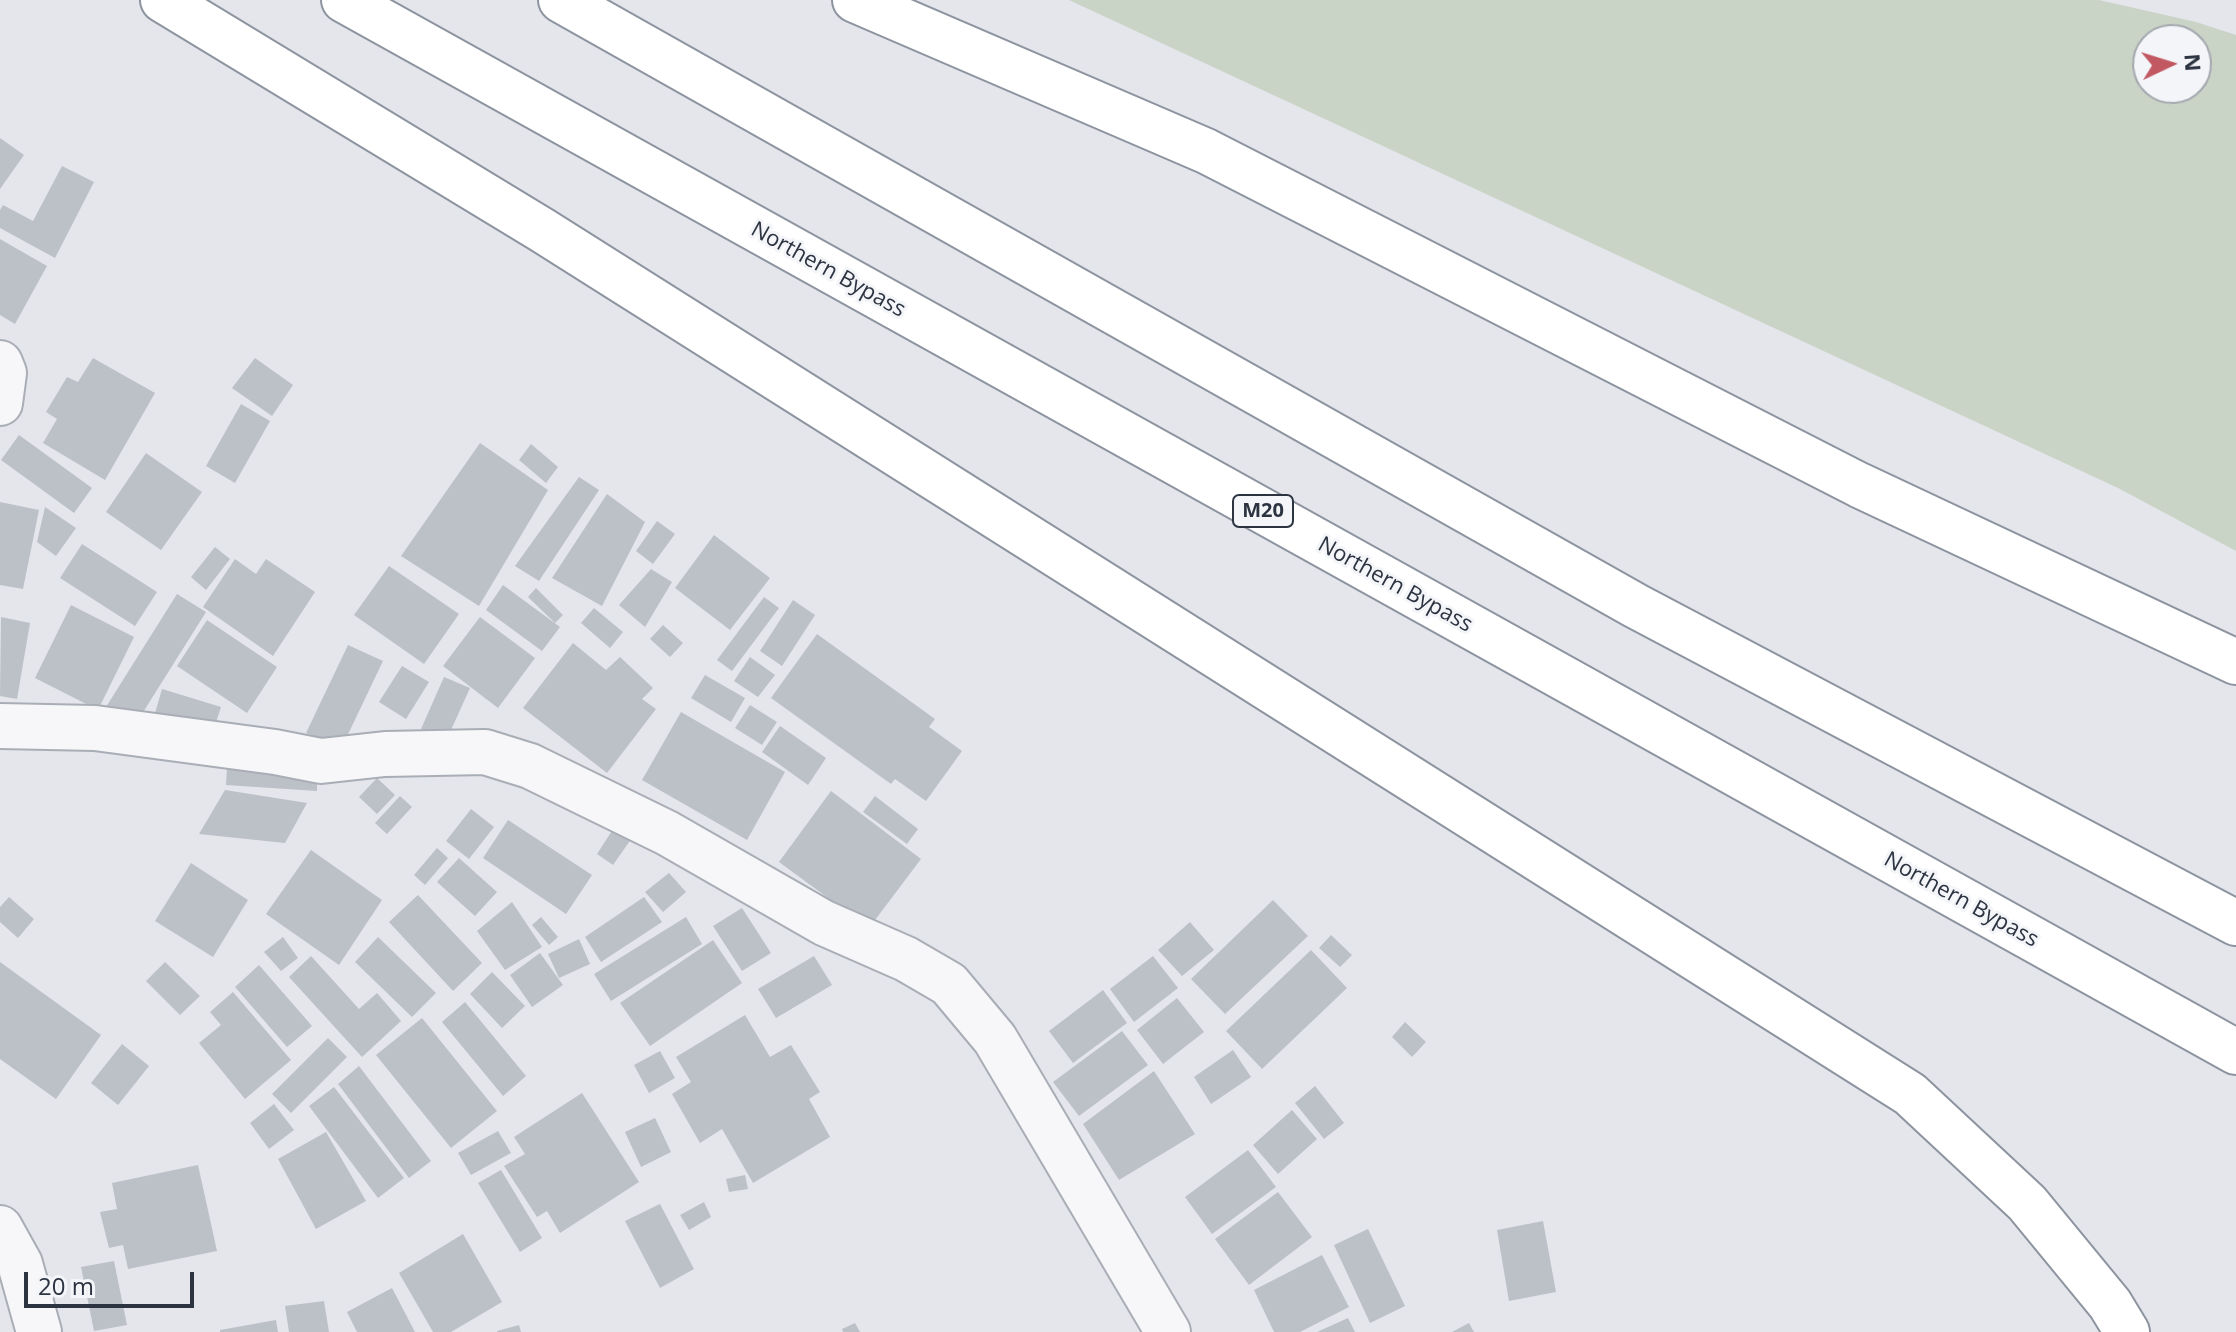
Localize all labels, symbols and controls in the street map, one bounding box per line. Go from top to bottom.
north arrow [2132,24,2212,104]
text: N [2178,52,2210,72]
street label: Northern Bypass [746,217,910,323]
road number: M20 [1233,495,1293,527]
street label: Northern Bypass [1313,532,1477,638]
street label: Northern Bypass [1879,847,2043,953]
scale bar [28,1256,198,1306]
text: 20 m [38,1269,94,1302]

